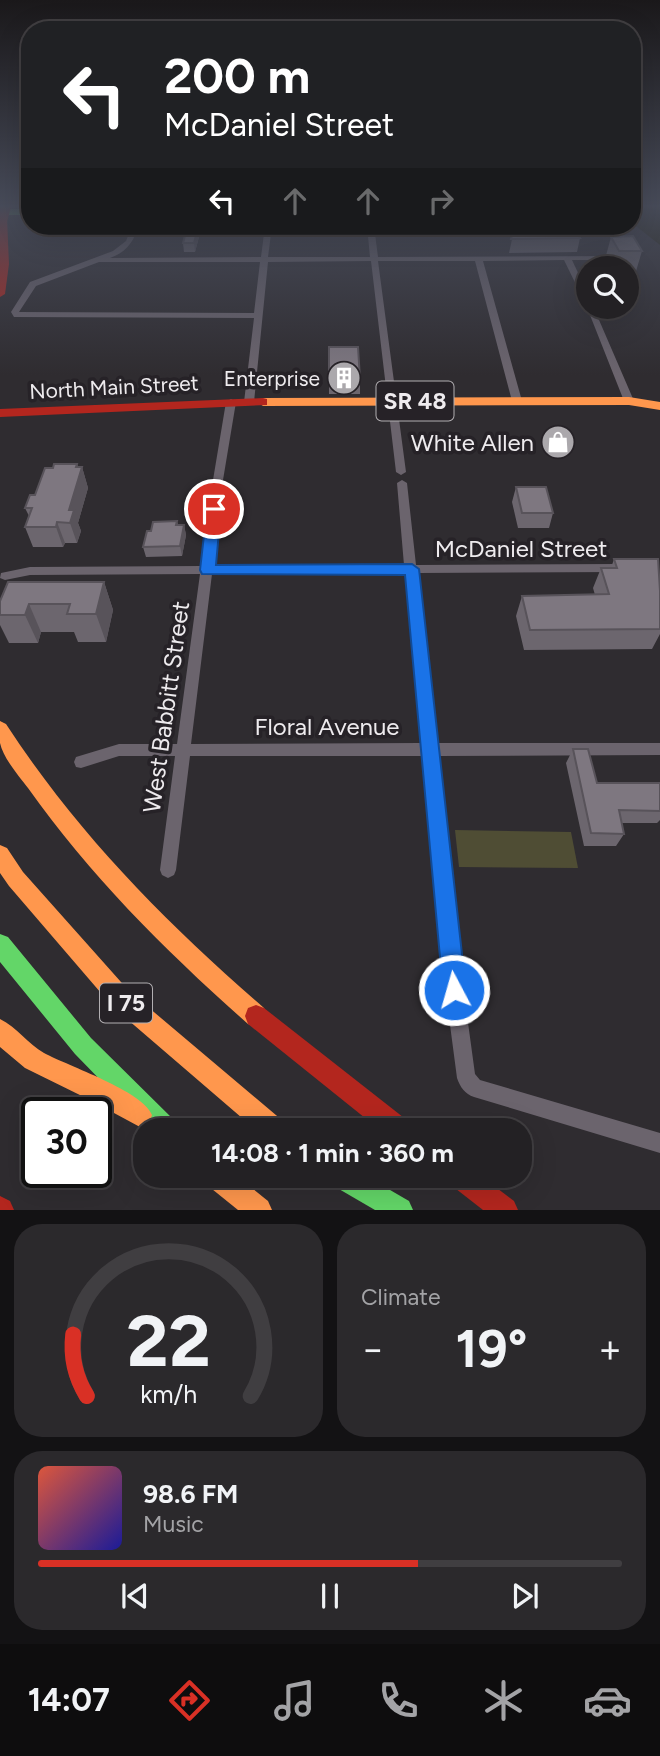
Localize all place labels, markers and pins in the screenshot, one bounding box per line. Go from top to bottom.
building icon: Enterprise [325,359,363,397]
place label: Enterprise [224,366,320,391]
shop icon: White Allen [539,423,577,461]
place label: White Allen [411,428,534,457]
pin [184,479,244,539]

